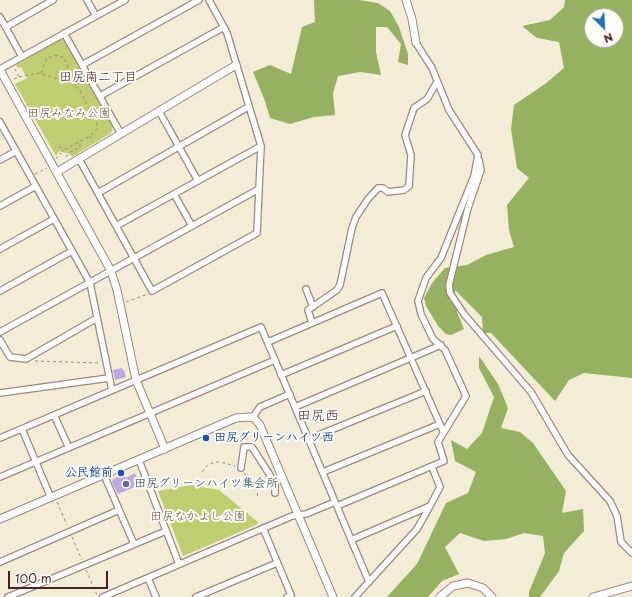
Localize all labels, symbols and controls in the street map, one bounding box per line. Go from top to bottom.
north arrow [584,8,624,48]
text: N [601,29,616,48]
district label: 田尻南二丁目 [59,69,137,85]
park label: 田尻みなみ公園 [27,107,111,121]
district label: 田尻西 [297,408,339,424]
place label: 田尻グリーンハイツ西 [214,431,334,445]
marker: 田尻グリーンハイツ西 [201,433,211,443]
place label: 公民館前 [65,466,113,480]
marker: 公民館前 [116,468,126,478]
place label: 田尻グリーンハイツ集会所 [134,477,278,491]
marker: 田尻グリーンハイツ集会所 [121,479,131,489]
park label: 田尻なかよし公園 [150,510,246,524]
scale bar [10,563,110,589]
text: 100 m [15,569,52,587]

